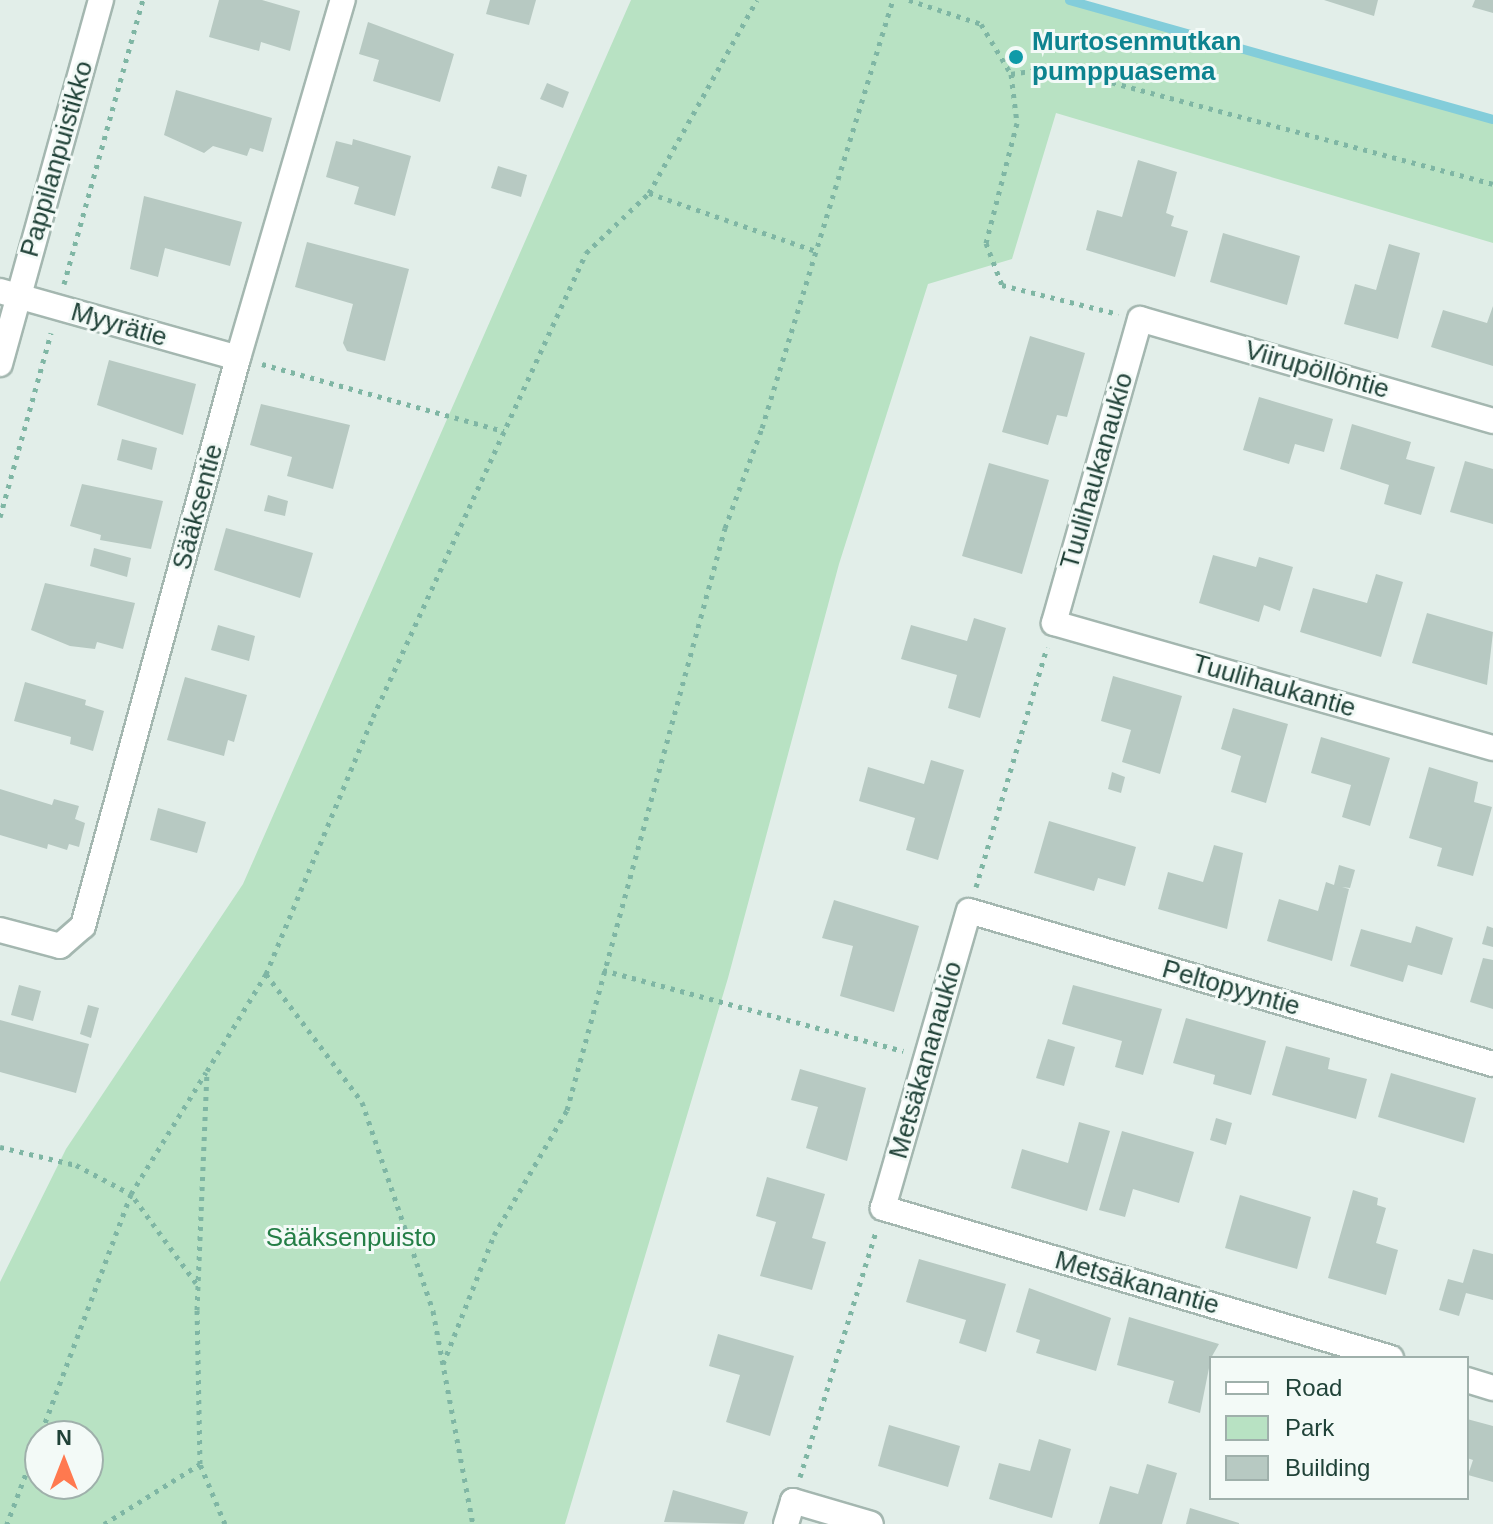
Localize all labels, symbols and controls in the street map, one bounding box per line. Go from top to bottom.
place label: Murtosenmutkan pumppuasema [1032,26,1241,88]
marker: Murtosenmutkan pumppuasema [1007,48,1025,66]
street label: Pappilanpuistikko [14,57,100,261]
street label: Myyrätie [67,296,171,354]
street label: Viirupöllöntie [1241,335,1393,405]
street label: Tuulihaukanaukio [1054,369,1140,573]
street label: Sääksentie [166,441,230,573]
street label: Tuulihaukantie [1189,648,1359,724]
street label: Peltopyyntie [1159,953,1303,1023]
street label: Metsäkananaukio [883,958,969,1162]
park label: Sääksenpuisto [266,1222,436,1254]
street label: Metsäkanantie [1051,1245,1223,1321]
legend [1209,1356,1469,1500]
text: Road [1285,1374,1342,1401]
text: Park [1285,1414,1334,1441]
north arrow [24,1420,104,1500]
text: N [56,1425,72,1450]
text: Building [1285,1454,1370,1481]

